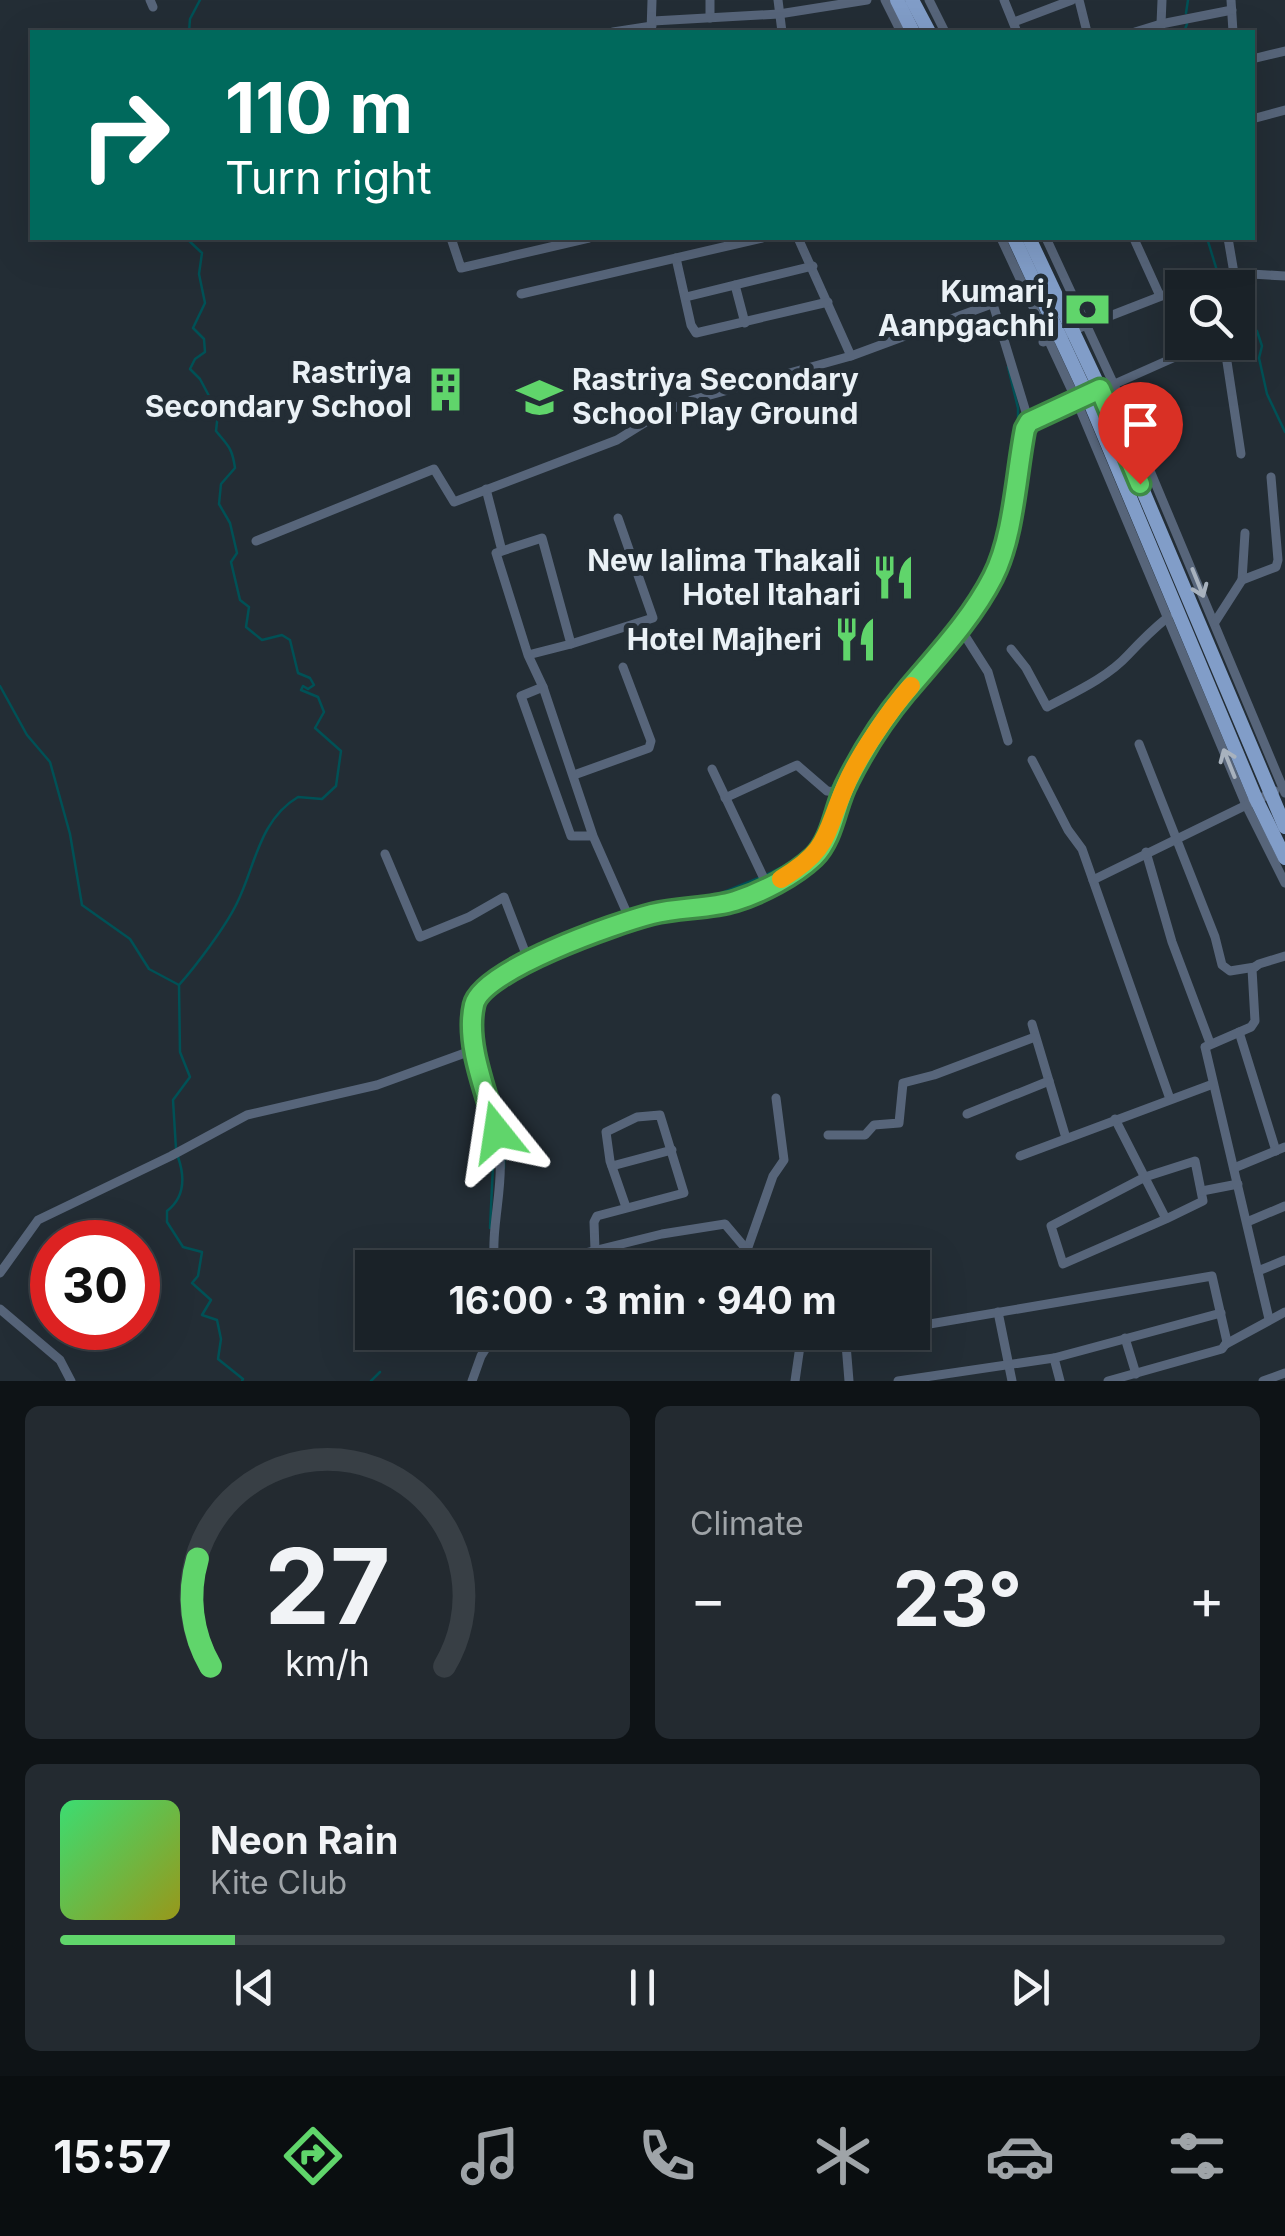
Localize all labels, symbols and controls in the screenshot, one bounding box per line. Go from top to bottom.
text: 110 m [225,65,413,150]
icon: right [60,70,190,200]
text: Turn right [225,150,432,205]
map controls [1165,270,1255,360]
button: search [1165,270,1255,360]
place label: Kumari, Aanpgachhi [878,273,1055,343]
bank icon: Kumari, Aanpgachhi [1064,285,1112,333]
place label: Rastriya Secondary School [145,354,412,424]
place label: Rastriya Secondary School Play Ground [572,361,859,431]
building icon: Rastriya Secondary School [421,366,469,414]
school or university icon: Rastriya Secondary School Play Ground [515,373,563,421]
pin [1098,382,1183,485]
icon: arrive [1113,397,1168,452]
place label: New lalima Thakali Hotel Itahari [587,542,861,612]
restaurant icon: New lalima Thakali Hotel Itahari [870,554,918,602]
one-way arrow [1190,567,1208,598]
restaurant icon: Hotel Majheri [831,616,879,664]
place label: Hotel Majheri [627,621,822,657]
one-way arrow [1218,749,1236,779]
position arrow [445,1080,549,1184]
speed limit sign: 30 [30,1220,160,1350]
text: 16:00 · 3 min · 940 m [448,1277,837,1323]
text: Climate [690,1504,804,1543]
text: 27 [265,1523,391,1649]
text: 23° [893,1553,1022,1644]
text: − [690,1566,726,1632]
text: + [1189,1566,1225,1632]
text: km/h [285,1641,370,1685]
text: Neon Rain [210,1817,398,1863]
text: Kite Club [210,1863,347,1902]
icon: previous [227,1960,282,2015]
icon: pause [615,1960,670,2015]
icon: next [1003,1960,1058,2015]
icon: directions [278,2121,348,2191]
icon: music [455,2121,525,2191]
icon: phone [632,2121,702,2191]
icon: climate [808,2121,878,2191]
icon: car [985,2121,1055,2191]
icon: filters [1162,2121,1232,2191]
text: 15:57 [53,2129,171,2184]

